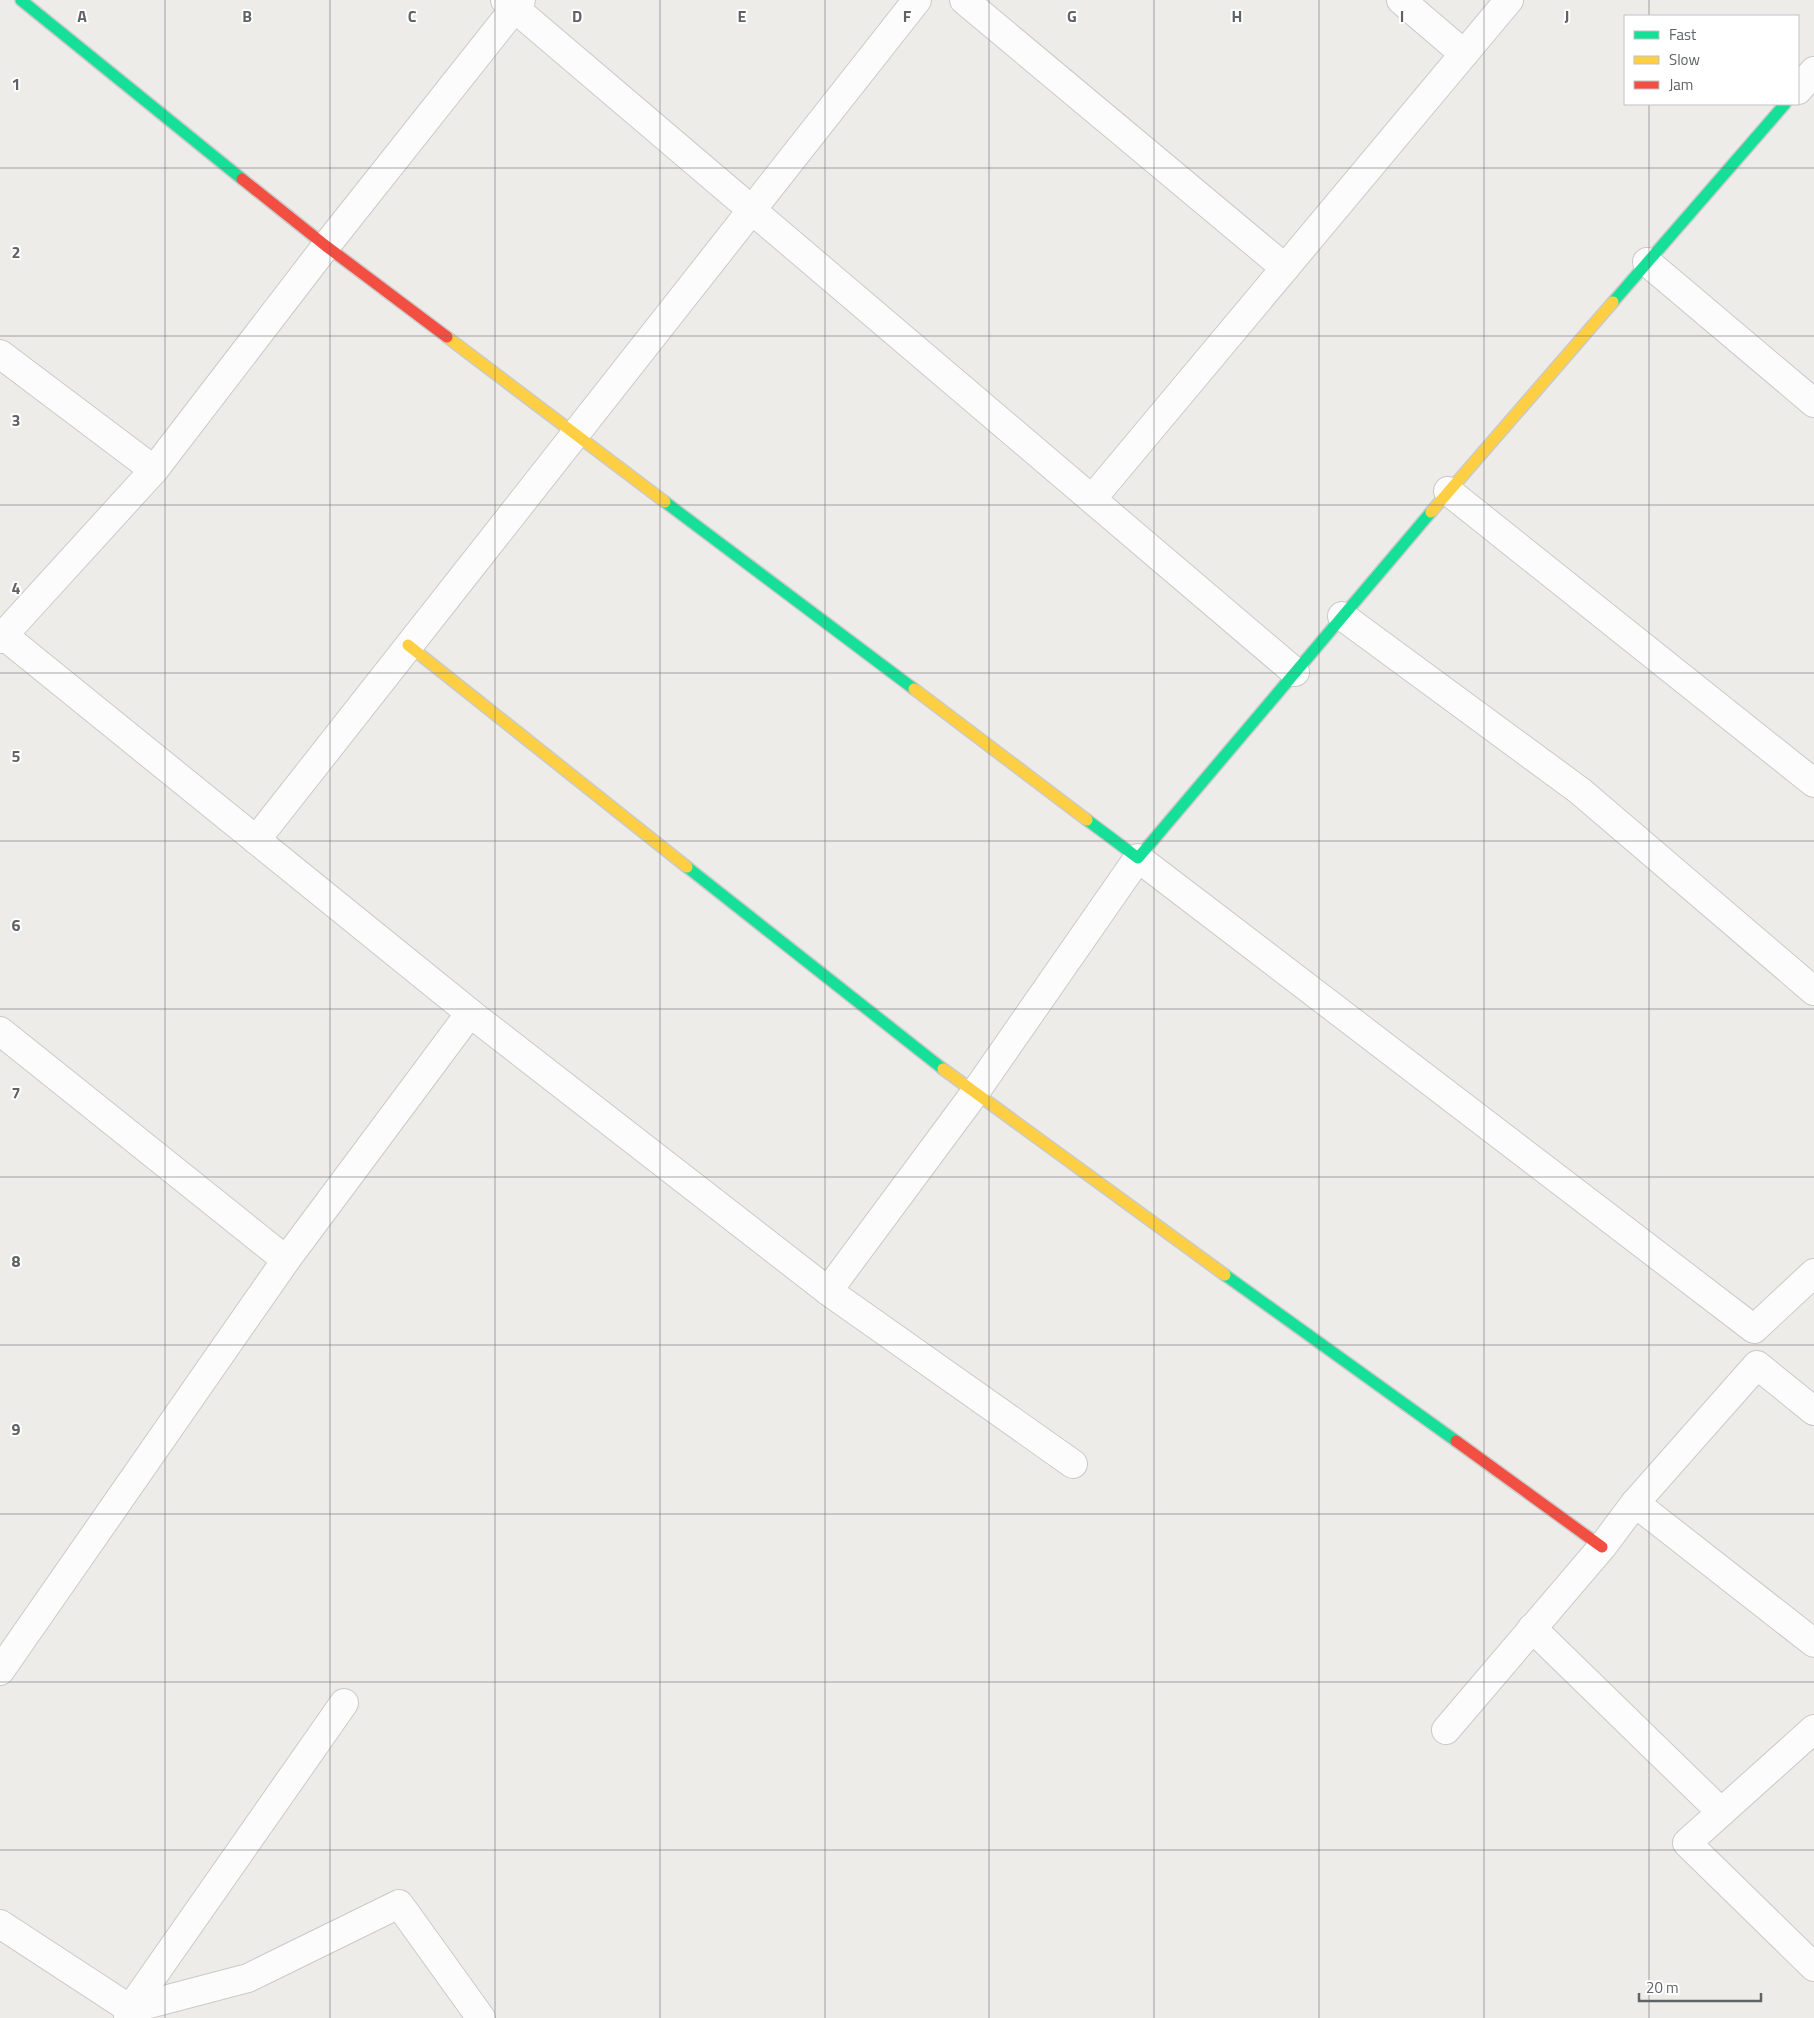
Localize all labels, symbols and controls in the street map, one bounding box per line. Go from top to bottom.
text: A [77,4,87,28]
text: B [242,4,252,28]
text: C [408,4,417,28]
text: D [572,4,582,28]
text: E [738,4,747,28]
text: F [903,4,912,28]
text: G [1067,4,1077,28]
text: H [1232,4,1242,28]
text: I [1400,4,1404,28]
text: J [1565,4,1569,28]
legend [1624,15,1799,105]
text: Fast [1669,23,1697,46]
text: Slow [1669,48,1700,71]
text: 1 [12,72,20,96]
text: Jam [1669,73,1693,96]
text: 2 [12,240,20,264]
text: 3 [12,408,20,432]
text: 4 [12,576,21,600]
text: 5 [12,744,21,768]
text: 6 [12,913,21,937]
text: 7 [12,1081,20,1105]
text: 8 [12,1249,21,1273]
text: 9 [12,1417,21,1441]
scale bar [1639,1970,1762,2002]
text: 20 m [1646,1976,1679,1999]

